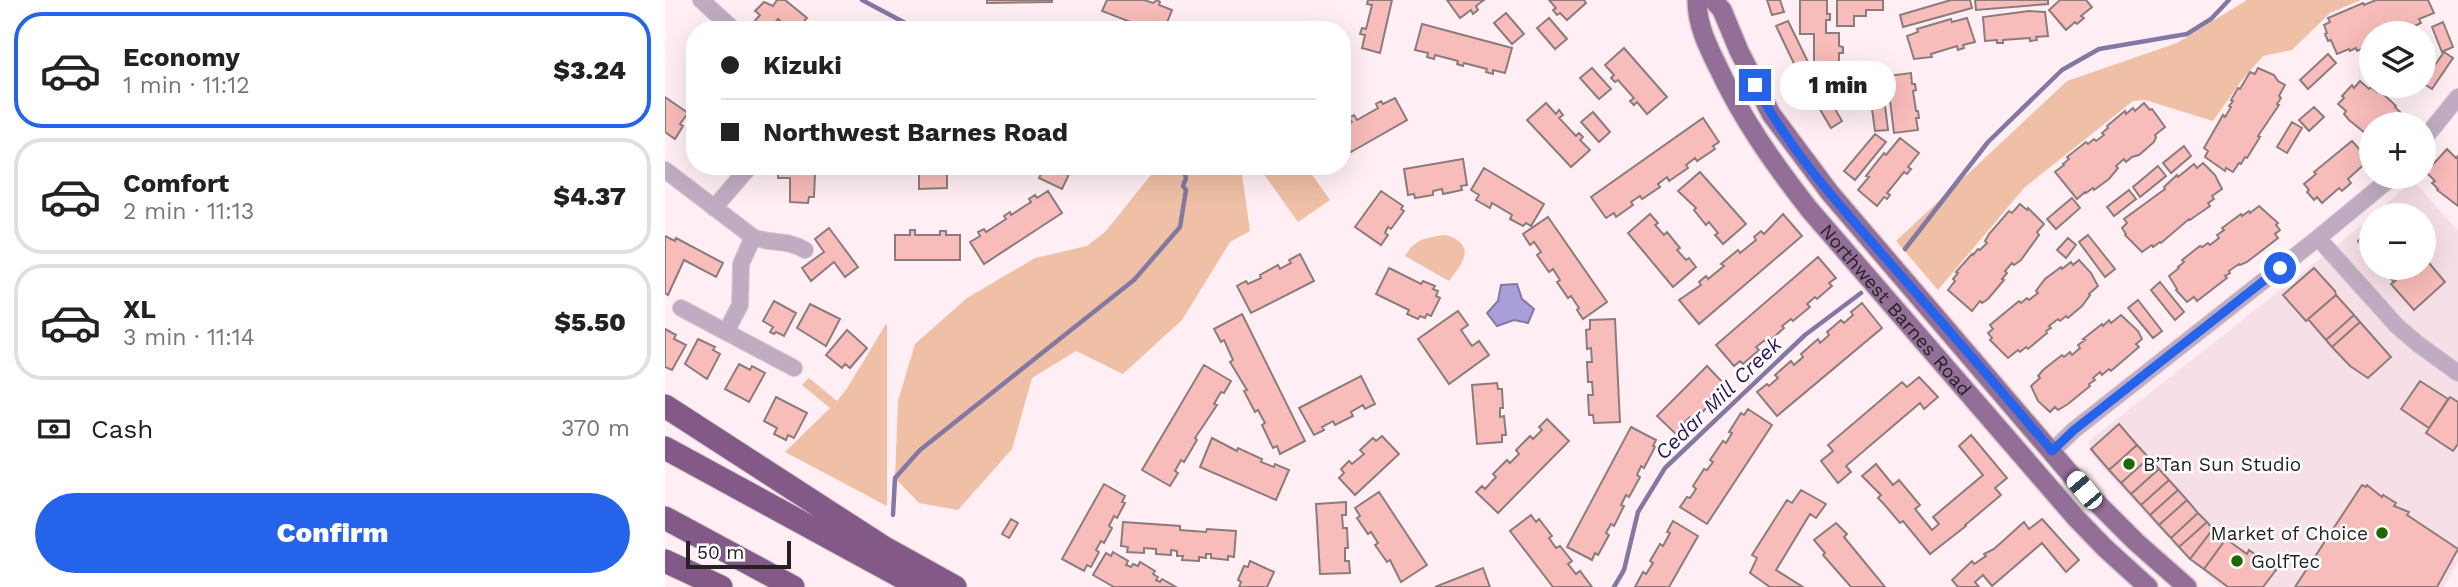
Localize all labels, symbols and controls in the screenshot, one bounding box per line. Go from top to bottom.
map controls [2359,21,2436,280]
button: layers [2359,21,2436,98]
icon: car [39,39,102,102]
text: Economy [123,42,240,72]
text: Kizuki [763,50,842,80]
text: $3.24 [553,55,626,85]
callout: 1 min [1779,60,1895,110]
route end [1739,69,1771,101]
text: 1 min · 11:12 [123,72,250,99]
text: 1 min [1808,72,1868,99]
button: + [2359,112,2436,189]
text: Northwest Barnes Road [763,117,1068,147]
icon: car [39,165,102,228]
text: Comfort [123,168,229,198]
text: $4.37 [553,181,626,211]
text: 2 min · 11:13 [123,198,254,225]
button: − [2359,203,2436,280]
street label: Northwest Barnes Road [1816,219,1977,400]
route start [2264,252,2296,284]
icon: car [39,291,102,354]
text: XL [123,294,156,324]
text: $5.50 [554,307,626,337]
text: 3 min · 11:14 [123,324,255,351]
water label: Cedar Mill Creek [1650,331,1787,465]
icon: cash [35,410,73,448]
text: Cash [91,414,153,444]
text: 370 m [561,415,630,442]
place label: B’Tan Sun Studio [2143,453,2301,476]
marker: B’Tan Sun Studio [2121,456,2137,472]
car [2063,467,2106,513]
button: Confirm [35,493,630,573]
place label: Market of Choice [2211,522,2368,545]
marker: Market of Choice [2374,525,2390,541]
scale bar [686,538,791,570]
text: 50 m [697,541,744,564]
place label: GolfTec [2251,550,2320,573]
marker: GolfTec [2229,553,2245,569]

